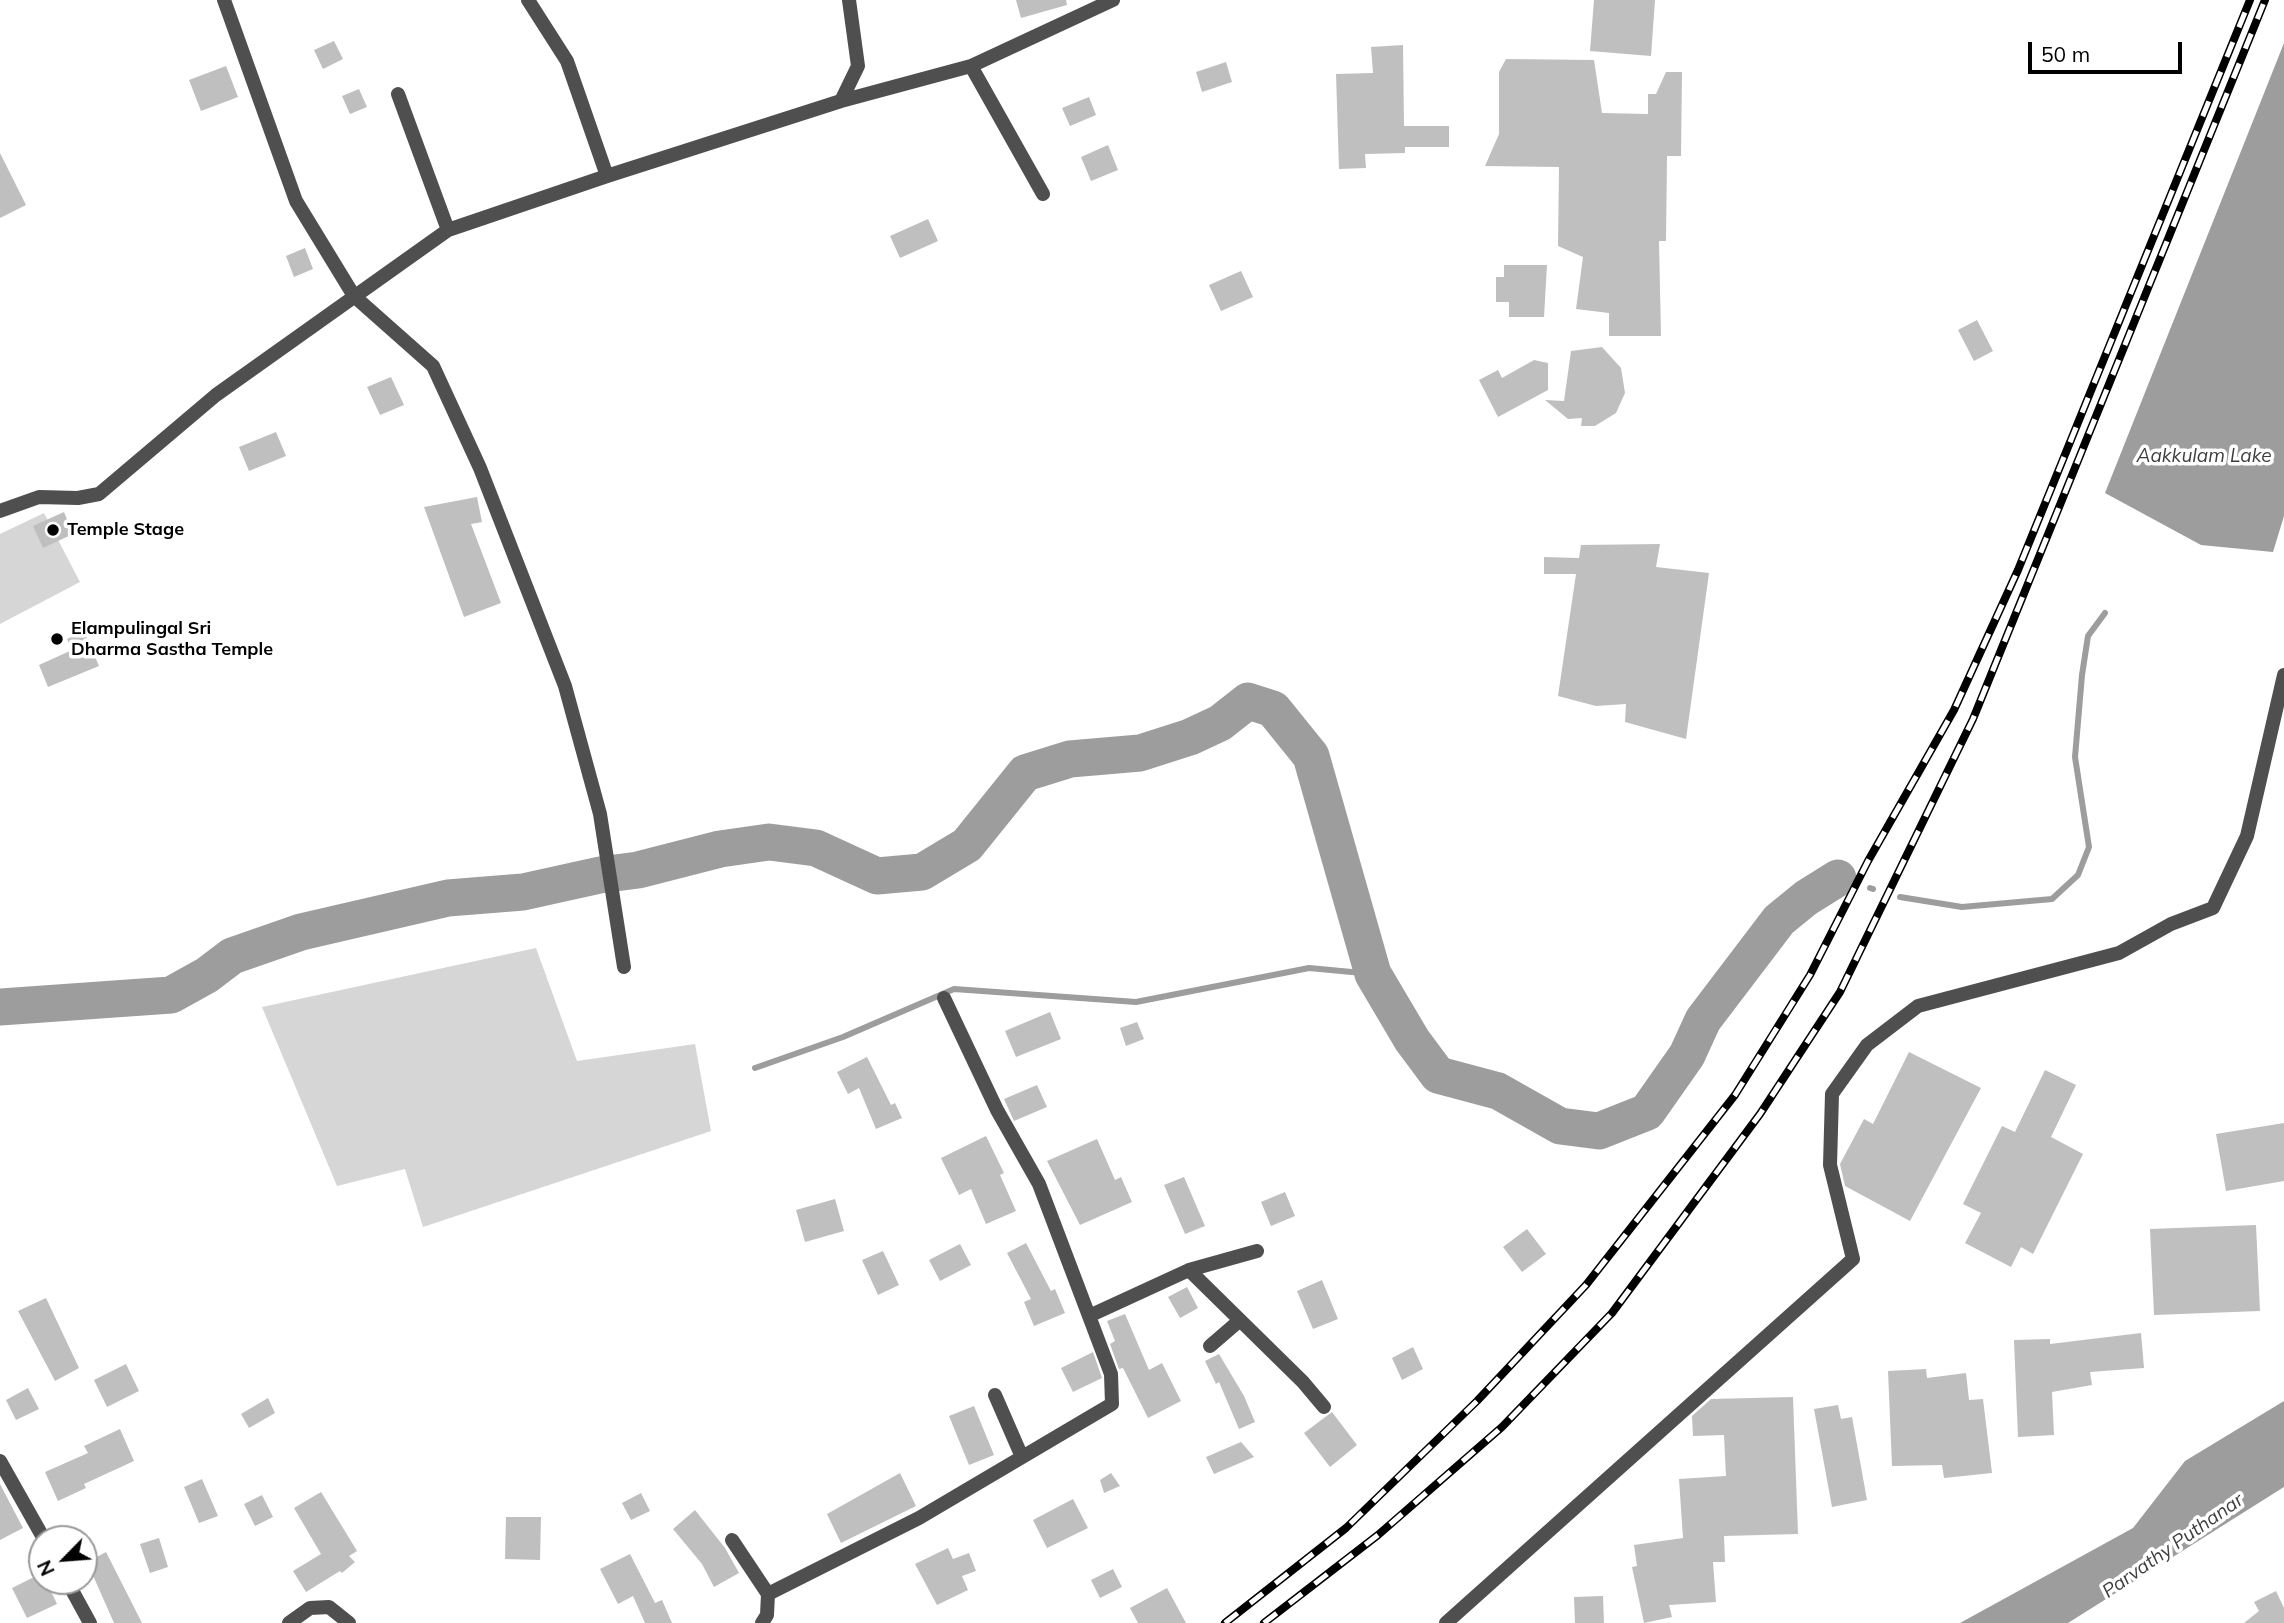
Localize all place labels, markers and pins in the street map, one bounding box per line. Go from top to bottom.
place label: Temple Stage [67,519,184,541]
marker: Temple Stage [45,522,61,538]
place label: Elampulingal Sri Dharma Sastha Temple [71,618,273,660]
marker: Elampulingal Sri Dharma Sastha Temple [49,631,65,647]

